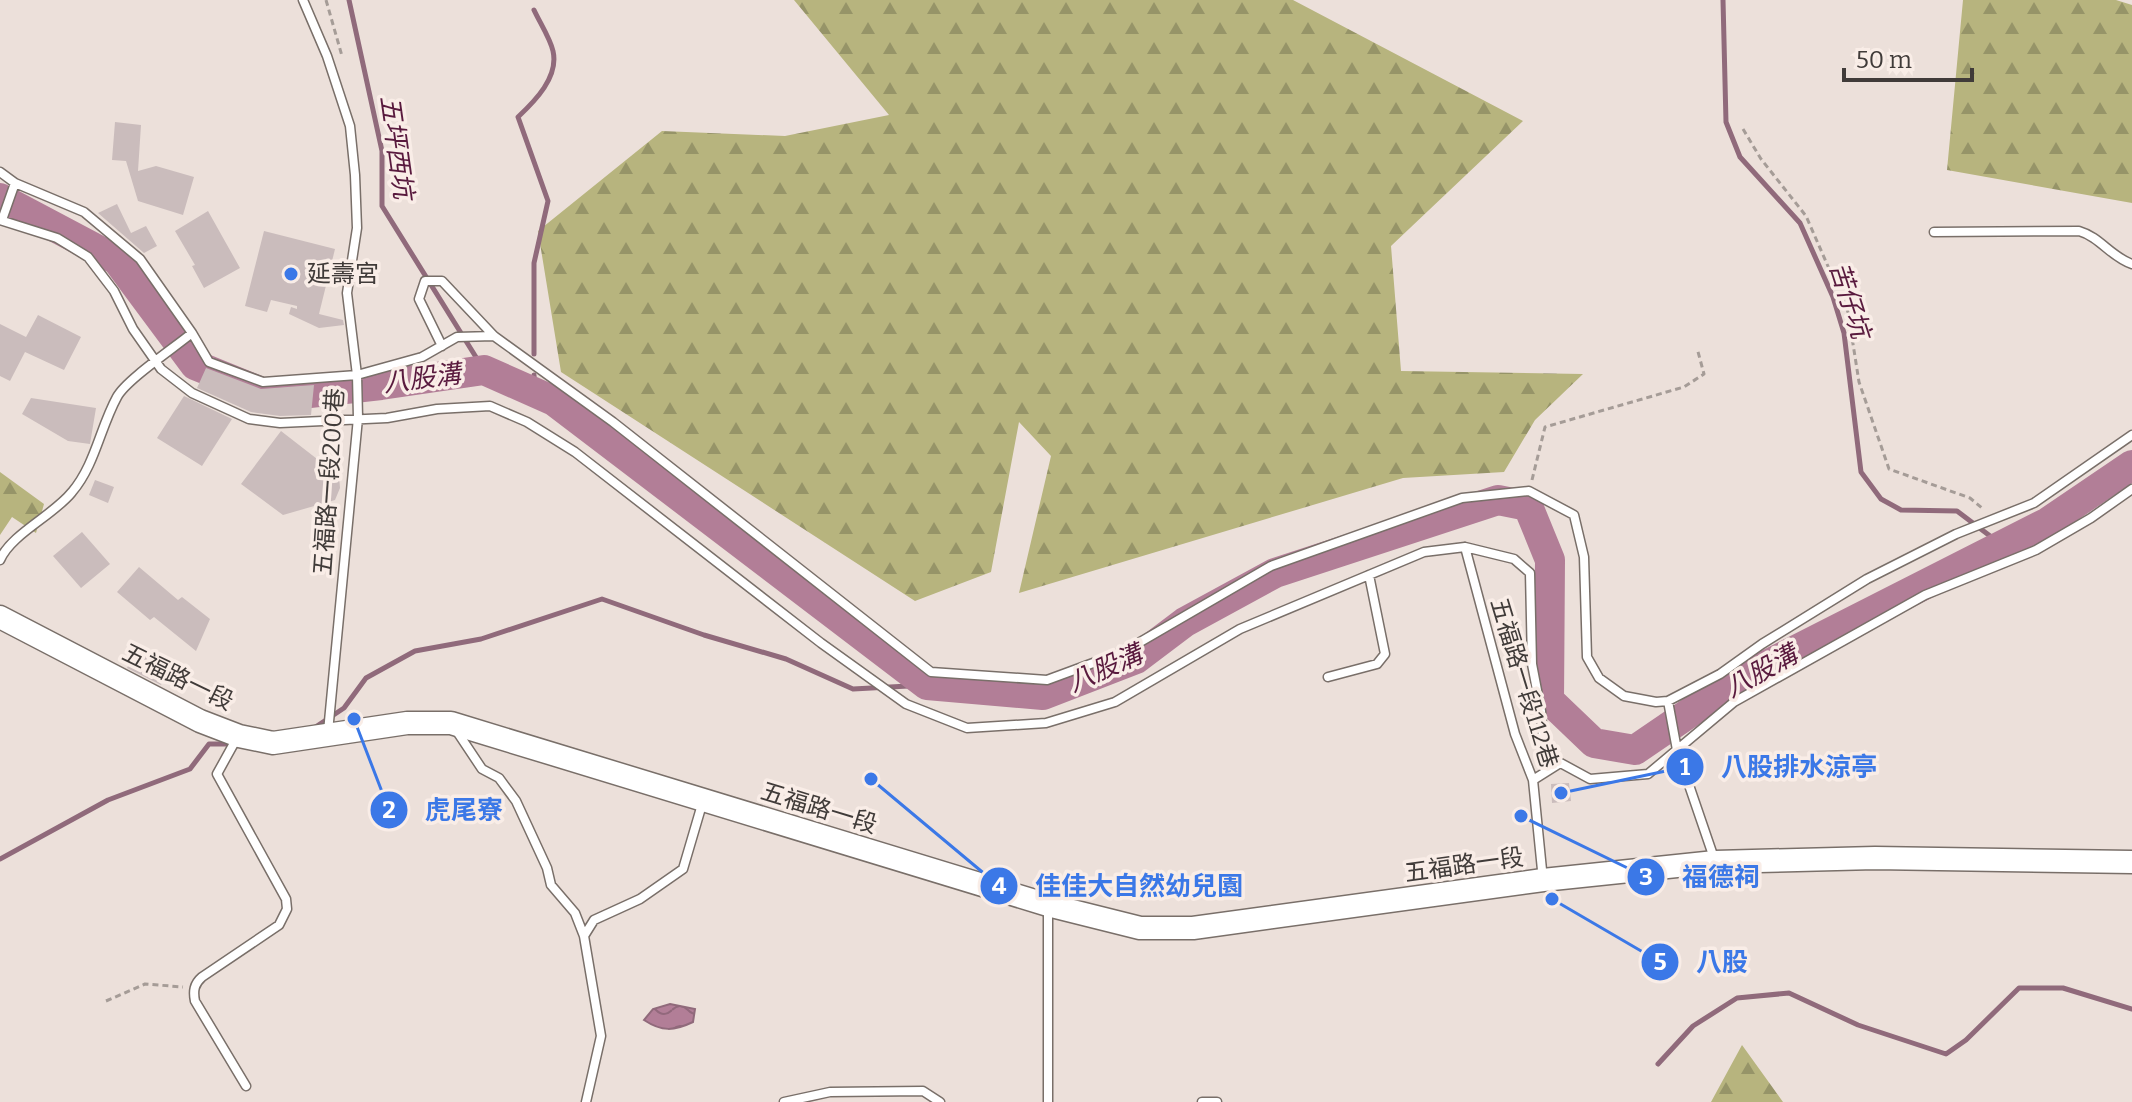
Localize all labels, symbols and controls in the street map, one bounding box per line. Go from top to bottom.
scale bar [1844,32,1972,82]
text: 50 m [1856,46,1912,74]
water label: 五坪西坑 [374,93,420,205]
water label: 苦仔坑 [1823,258,1878,346]
place label: 延壽宮 [307,260,379,288]
marker: 延壽宮 [282,265,300,283]
water label: 八股溝 [381,358,467,399]
street label: 五福路一段200巷 [308,387,350,577]
street label: 五福路一段112巷 [1485,594,1563,772]
water label: 八股溝 [1063,637,1151,698]
water label: 八股溝 [1720,637,1806,704]
street label: 五福路一段 [118,638,238,716]
callout: 八股排水涼亭 [1665,742,1893,792]
text: 八股排水涼亭 [1721,752,1877,783]
text: 1 [1680,753,1691,781]
street label: 五福路一段 [758,777,880,839]
callout: 虎尾寮 [369,785,519,835]
text: 虎尾寮 [425,795,503,826]
text: 2 [382,796,396,824]
street label: 五福路一段 [1403,843,1525,887]
callout: 福德祠 [1626,852,1776,902]
callout: 佳佳大自然幼兒園 [979,861,1259,911]
text: 福德祠 [1682,862,1760,893]
text: 3 [1639,863,1653,891]
text: 佳佳大自然幼兒園 [1035,871,1243,902]
text: 4 [992,872,1007,900]
callout: 八股 [1640,937,1764,987]
text: 八股 [1696,947,1748,978]
text: 5 [1653,948,1667,976]

